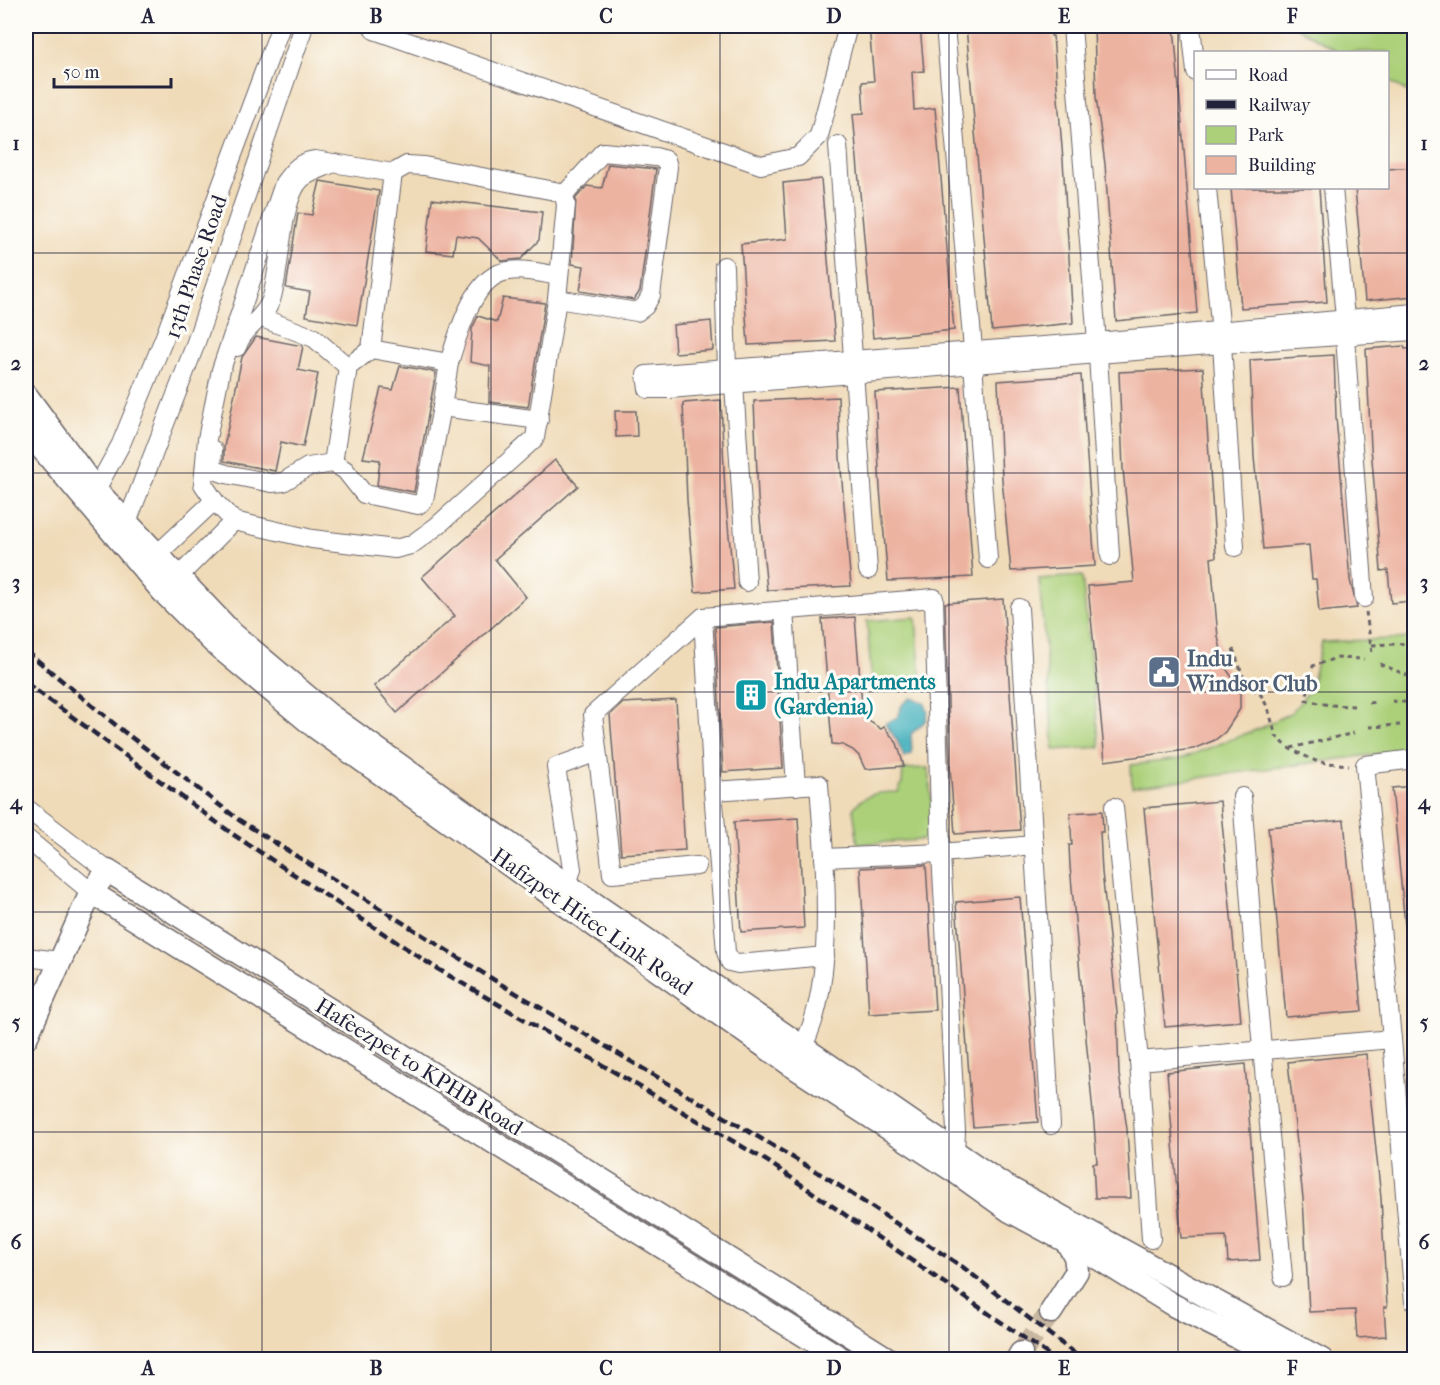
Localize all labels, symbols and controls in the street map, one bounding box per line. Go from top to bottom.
text: A [140,5,156,28]
text: B [369,5,383,28]
text: C [599,5,613,28]
text: D [826,5,842,28]
text: E [1058,5,1070,28]
text: F [1286,5,1298,28]
scale bar [54,51,171,89]
legend [1194,51,1389,189]
text: 50 m [63,62,100,83]
text: Road [1248,65,1288,86]
text: Railway [1248,95,1312,116]
text: Park [1248,125,1285,146]
text: 1 [12,132,20,155]
text: 1 [1420,132,1428,155]
text: Building [1248,155,1316,176]
street label: 13th Phase Road [159,191,233,342]
text: 2 [11,352,21,375]
text: 2 [1419,352,1429,375]
text: 3 [12,571,20,594]
text: 3 [1420,571,1428,594]
place label: Indu Windsor Club [1186,646,1318,697]
public building icon: Indu Windsor Club [1146,654,1182,690]
place label: Indu Apartments (Gardenia) [774,669,936,720]
building icon: Indu Apartments (Gardenia) [733,677,769,713]
text: 4 [9,791,23,815]
text: 4 [1417,791,1431,815]
street label: Hafizpet Hitec Link Road [486,843,698,1002]
street label: Hafeezpet to KPHB Road [311,992,528,1142]
text: 5 [12,1011,21,1034]
text: 5 [1420,1011,1429,1034]
text: 6 [11,1231,23,1254]
text: 6 [1419,1231,1431,1254]
text: A [140,1357,156,1380]
text: B [369,1357,383,1380]
text: C [599,1357,613,1380]
text: D [826,1357,842,1380]
text: E [1058,1357,1070,1380]
text: F [1286,1357,1298,1380]

